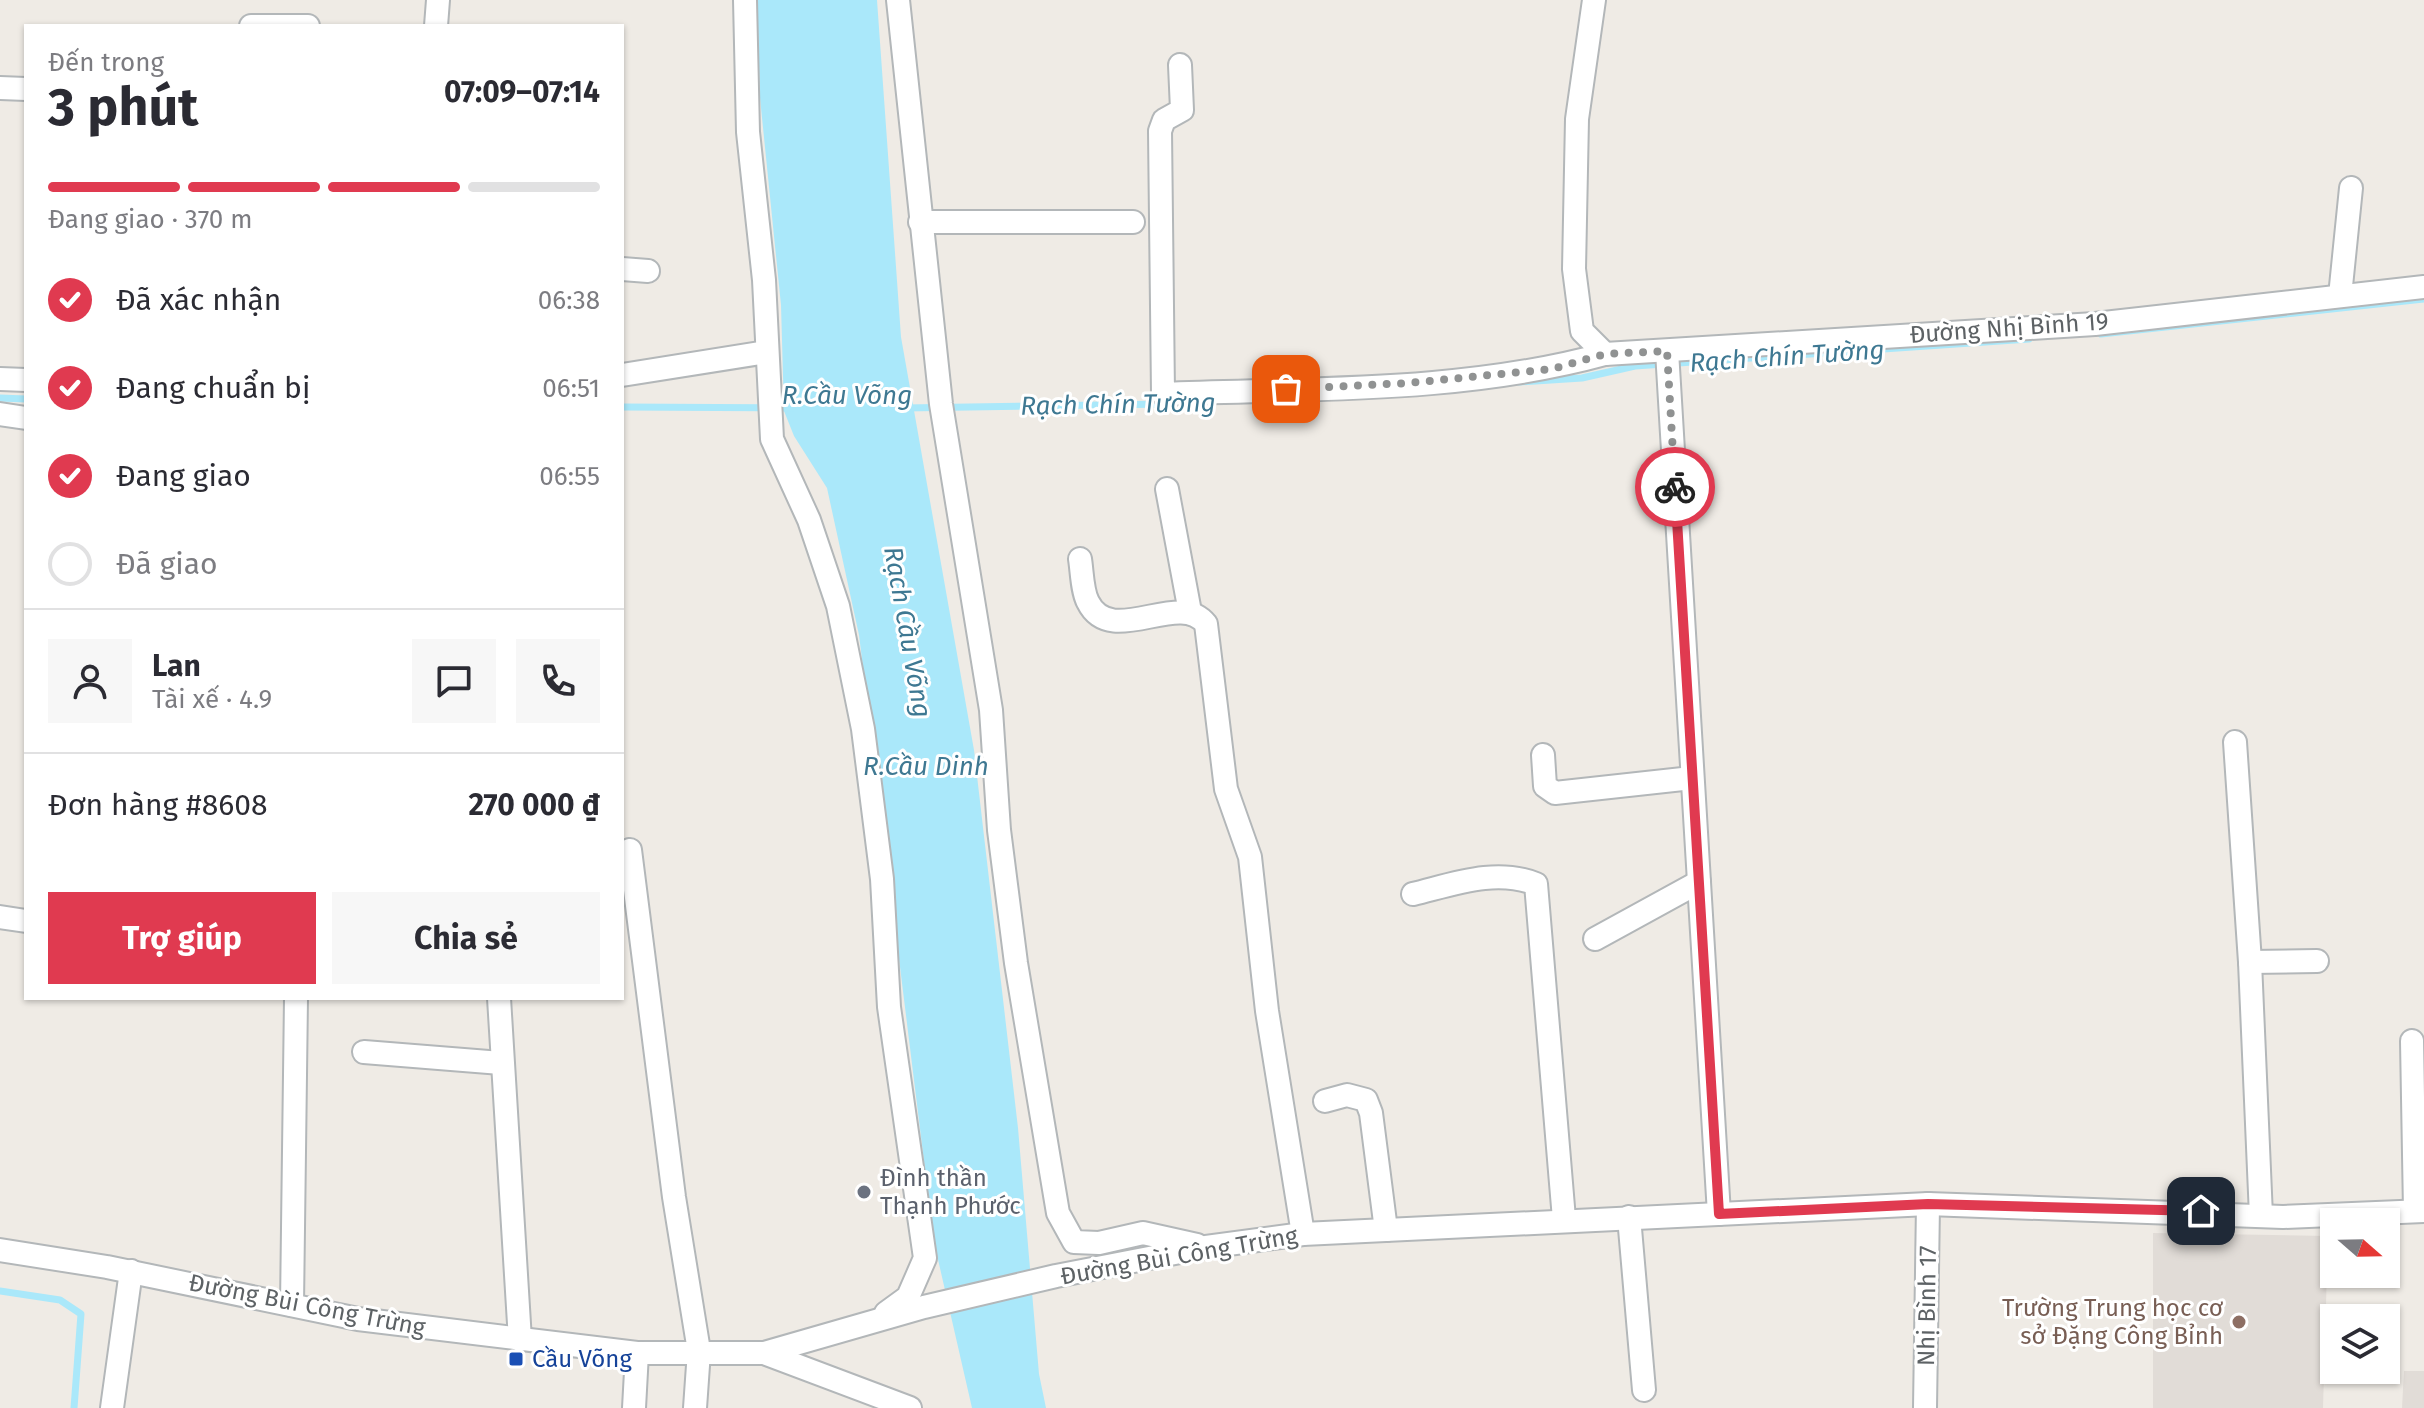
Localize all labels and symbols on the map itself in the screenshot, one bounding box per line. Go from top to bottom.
street label: Đường Nhị Bình 19 [1909,307,2109,349]
water label: Rạch Chín Tường [1688,334,1886,379]
pin [1252,355,1320,423]
water label: R.Cầu Võng [782,380,912,411]
water label: Rạch Chín Tường [1020,387,1216,422]
courier [1635,447,1715,527]
water label: Rạch Cầu Võng [877,544,938,720]
water label: R.Cầu Dinh [863,751,989,782]
place label: Đình thần Thạnh Phước [880,1164,1021,1220]
pin [2167,1177,2235,1245]
marker: Đình thần Thạnh Phước [855,1183,873,1201]
north arrow [2320,1208,2400,1288]
street label: Đường Bùi Công Trừng [1058,1221,1300,1291]
street label: Nhị Bình 17 [1912,1246,1942,1366]
street label: Đường Bùi Công Trừng [186,1268,428,1342]
place label: Trường Trung học cơ sở Đặng Công Bỉnh [2002,1294,2224,1350]
marker: Trường Trung học cơ sở Đặng Công Bỉnh [2230,1313,2248,1331]
place label: Cầu Võng [532,1345,632,1373]
marker: Cầu Võng [507,1350,525,1368]

